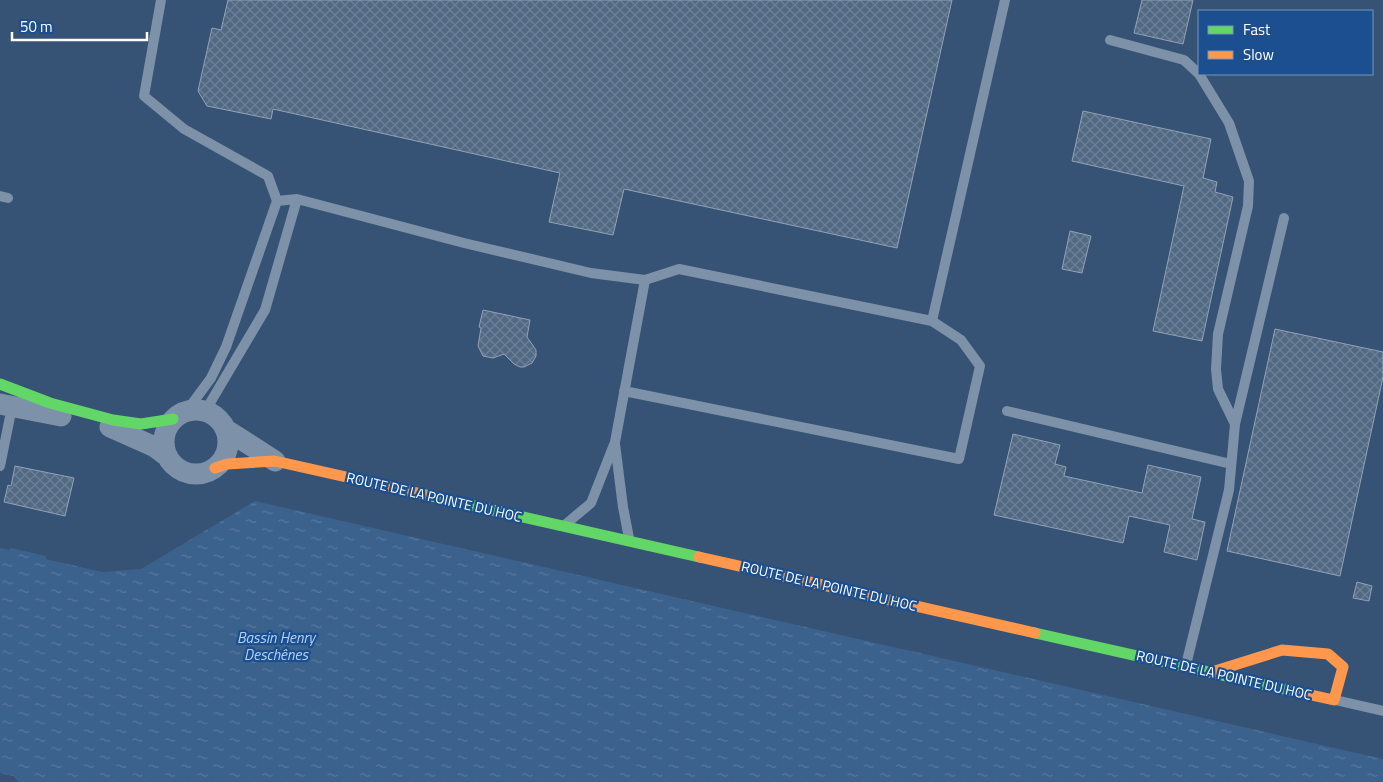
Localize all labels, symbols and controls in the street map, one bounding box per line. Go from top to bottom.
scale bar [12,10,148,42]
legend [1198,10,1373,75]
text: 50 m [20,15,53,38]
text: Fast [1243,18,1271,41]
text: Slow [1243,43,1274,66]
street label: ROUTE DE LA POINTE DU HOC [344,466,524,527]
street label: ROUTE DE LA POINTE DU HOC [739,555,919,616]
water label: Bassin Henry Deschênes [237,626,317,666]
street label: ROUTE DE LA POINTE DU HOC [1134,644,1314,705]

